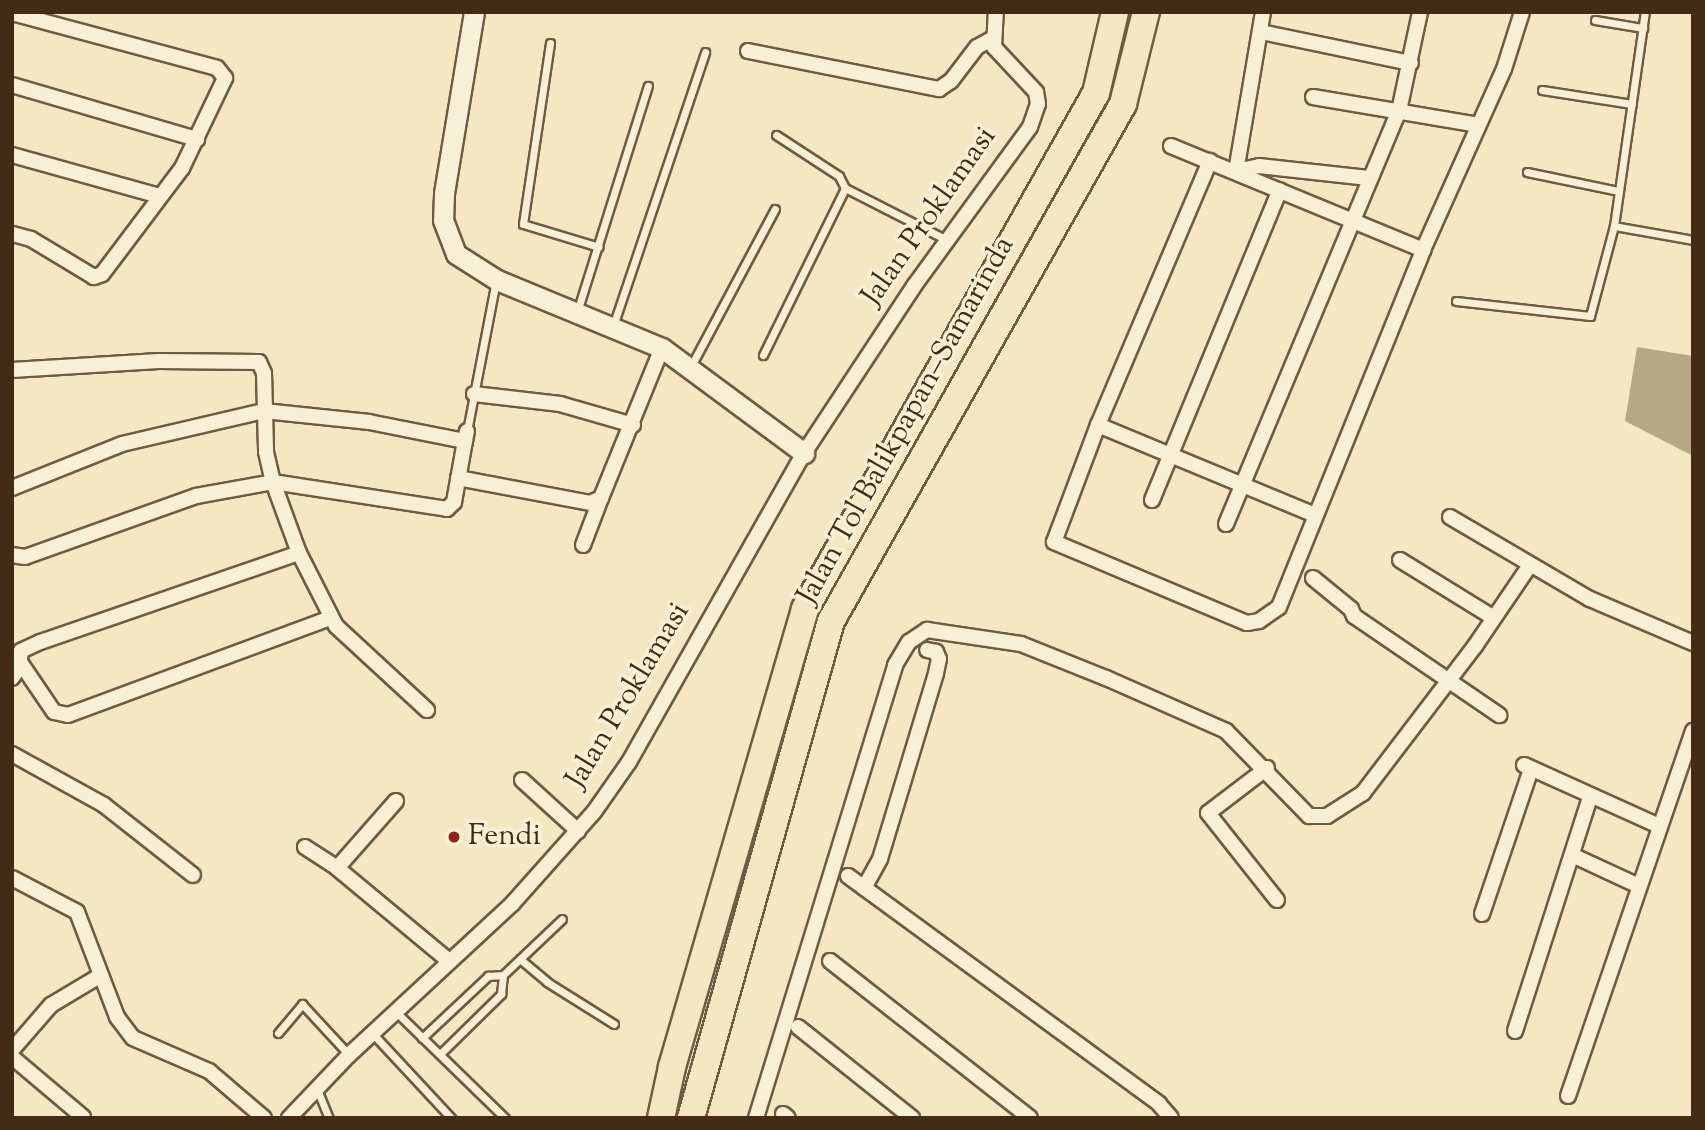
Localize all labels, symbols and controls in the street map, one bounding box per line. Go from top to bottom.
street label: Jalan Proklamasi [855,121,1005,313]
street label: Jalan Tol Balikpapan–Samarinda [791,231,1023,611]
street label: Jalan Proklamasi [559,597,699,795]
place label: Fendi [468,819,541,855]
marker: Fendi [446,829,462,845]

